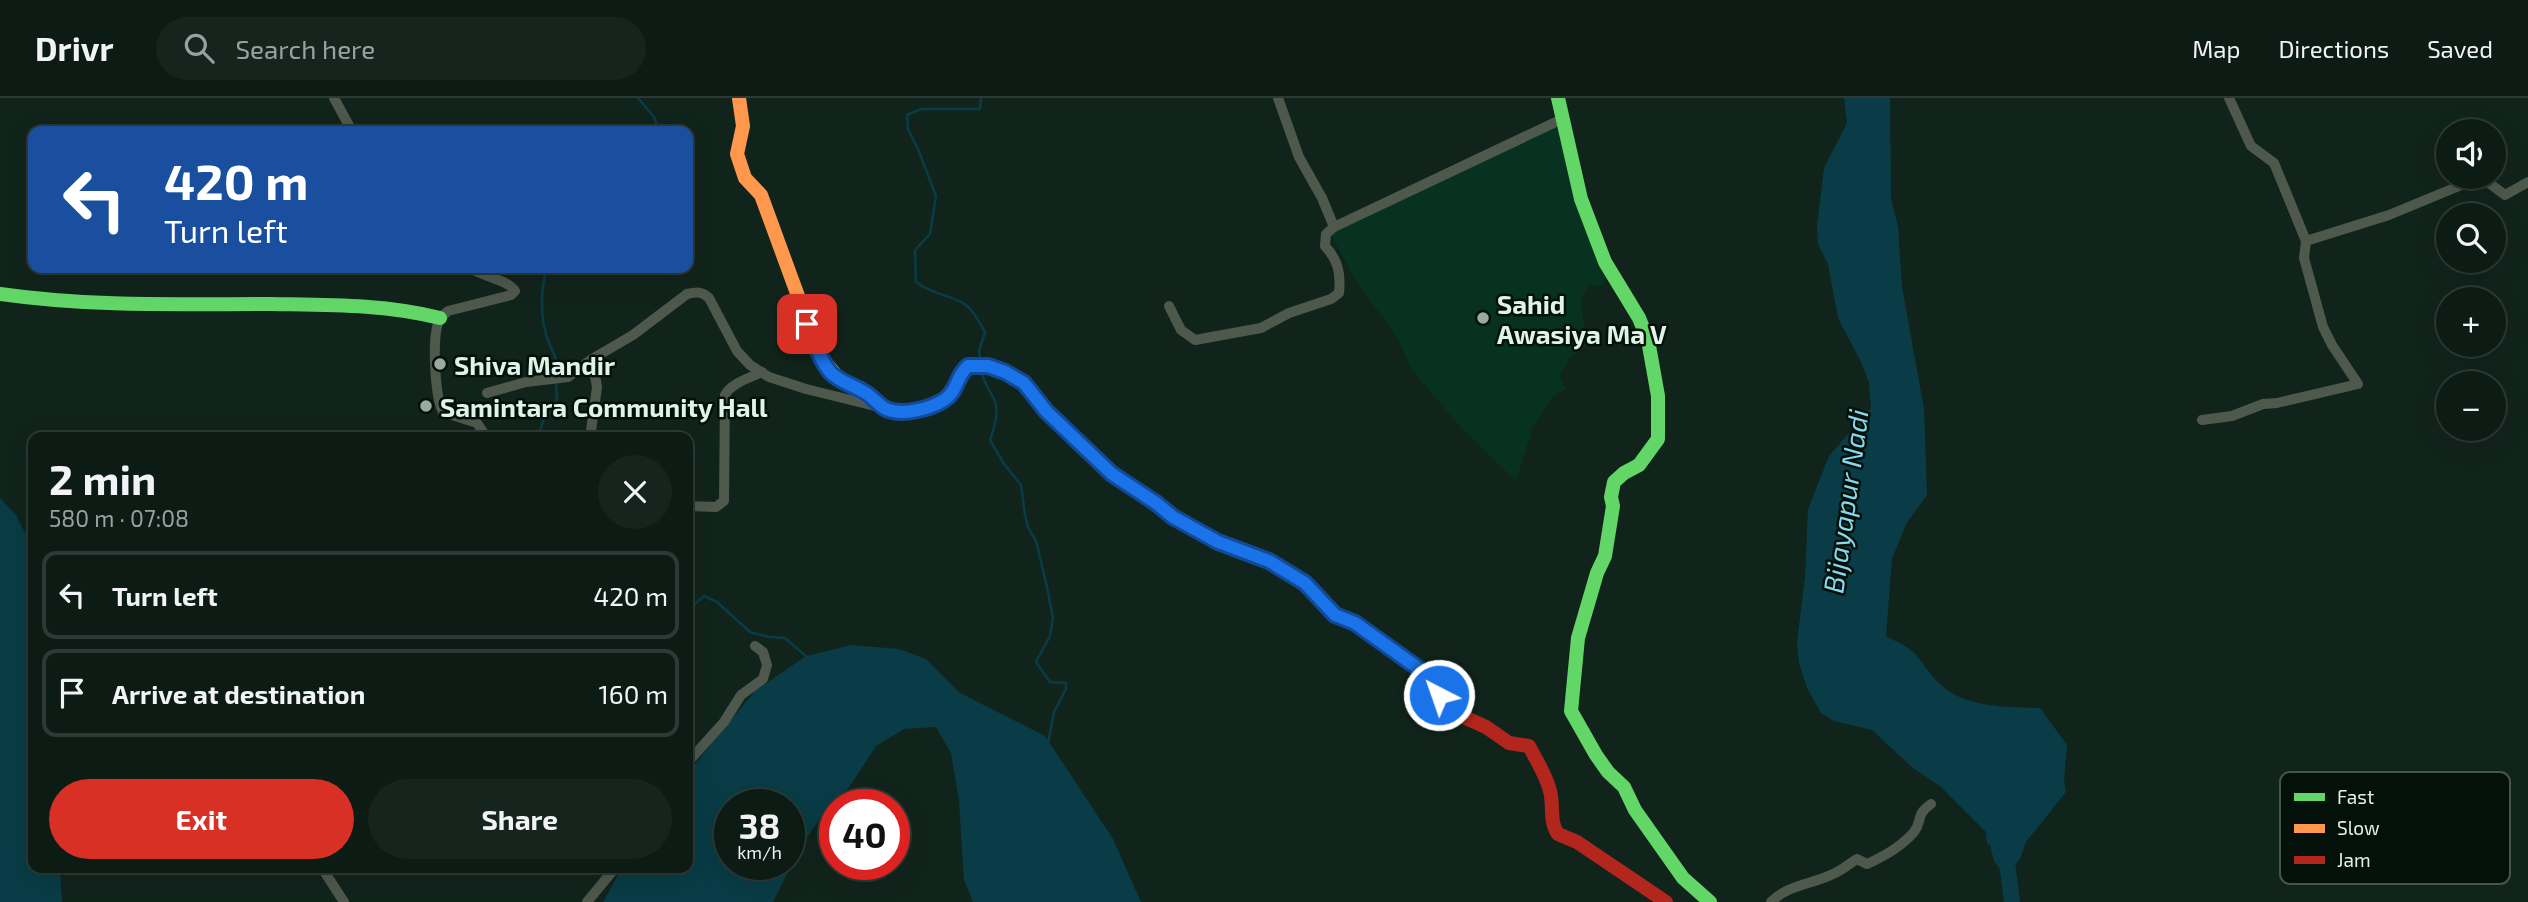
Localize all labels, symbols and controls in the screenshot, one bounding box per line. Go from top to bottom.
search box [156,17,646,80]
text: Drivr [35,28,114,68]
icon: search [180,29,218,67]
text: Search here [236,33,375,64]
text: Map [2192,34,2240,63]
text: Directions [2278,34,2389,63]
text: Saved [2427,34,2493,63]
map controls [2436,119,2506,441]
button: sound [2436,119,2506,189]
text: 420 m [164,151,308,210]
icon: left [49,154,140,245]
button: search [2436,203,2506,273]
text: Turn left [164,211,288,249]
button: + [2436,287,2506,357]
place label: Sahid Awasiya Ma V [1497,288,1667,350]
pin [777,294,837,354]
icon: arrive [788,305,826,343]
marker: Sahid Awasiya Ma V [1475,310,1491,326]
place label: Shiva Mandir [454,349,615,380]
marker: Shiva Mandir [432,356,448,372]
button: − [2436,371,2506,441]
place label: Samintara Community Hall [440,391,768,423]
marker: Samintara Community Hall [418,398,434,414]
water label: Bijayapur Nadi [1815,407,1875,595]
text: 2 min [49,453,156,503]
button: close [598,455,672,529]
text: 580 m · 07:08 [49,504,189,532]
icon: left [53,576,91,614]
text: Turn left [112,580,218,611]
text: 420 m [593,580,668,611]
position arrow [1402,658,1476,732]
icon: arrive [53,674,91,712]
text: Arrive at destination [112,678,365,709]
text: 160 m [599,678,668,709]
legend [2280,772,2510,884]
button: Exit [49,779,354,859]
button: Share [368,779,672,859]
text: Fast [2337,785,2374,808]
speed limit sign: 40 [819,789,910,880]
text: 38 [739,804,780,846]
text: Slow [2337,816,2380,839]
text: km/h [737,841,782,863]
text: Jam [2337,848,2371,871]

